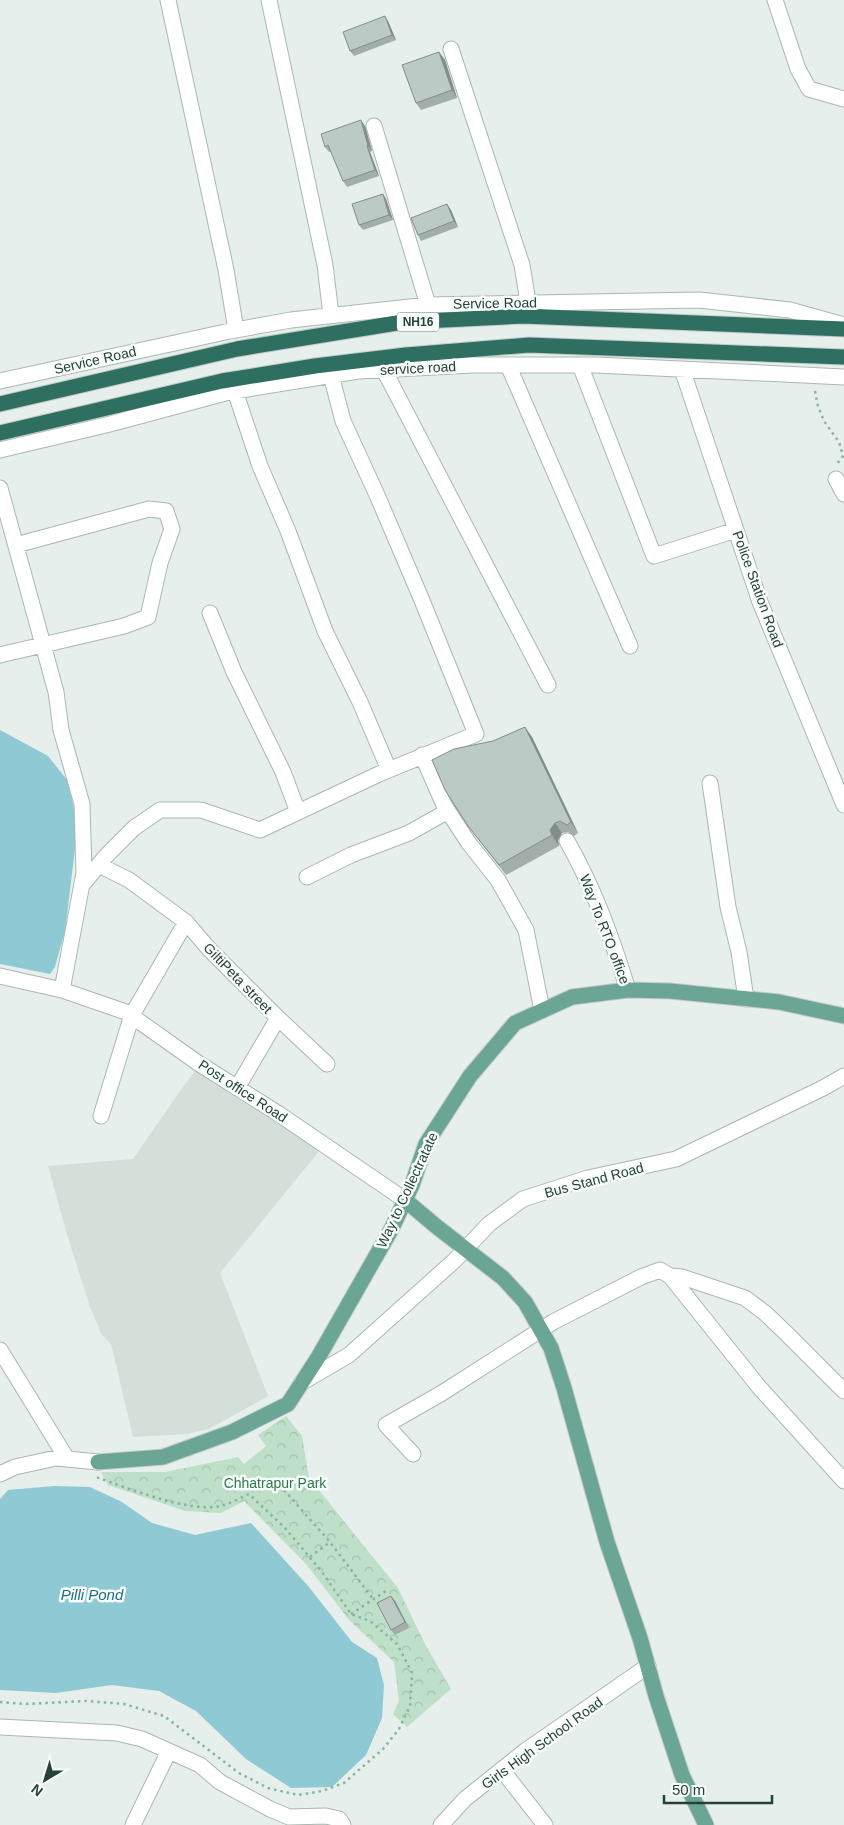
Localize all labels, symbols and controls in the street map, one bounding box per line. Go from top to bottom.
street label: Service Road [453,294,537,312]
road number: NH16 [397,313,439,332]
street label: Service Road [52,343,138,377]
street label: service road [380,358,456,378]
street label: Police Station Road [729,528,787,650]
street label: Way To RTO office [577,872,633,986]
street label: GiltiPeta street [200,939,276,1017]
street label: Post office Road [196,1056,290,1126]
street label: Way to Collectratate [373,1130,441,1250]
street label: Bus Stand Road [543,1159,645,1201]
park label: Chhatrapur Park [224,1475,327,1491]
water label: Pilli Pond [61,1586,124,1603]
street label: Girls High School Road [478,1694,606,1792]
north arrow [20,1755,70,1805]
scale bar [664,1772,772,1804]
text: N [28,1781,46,1800]
text: 50 m [672,1781,705,1798]

